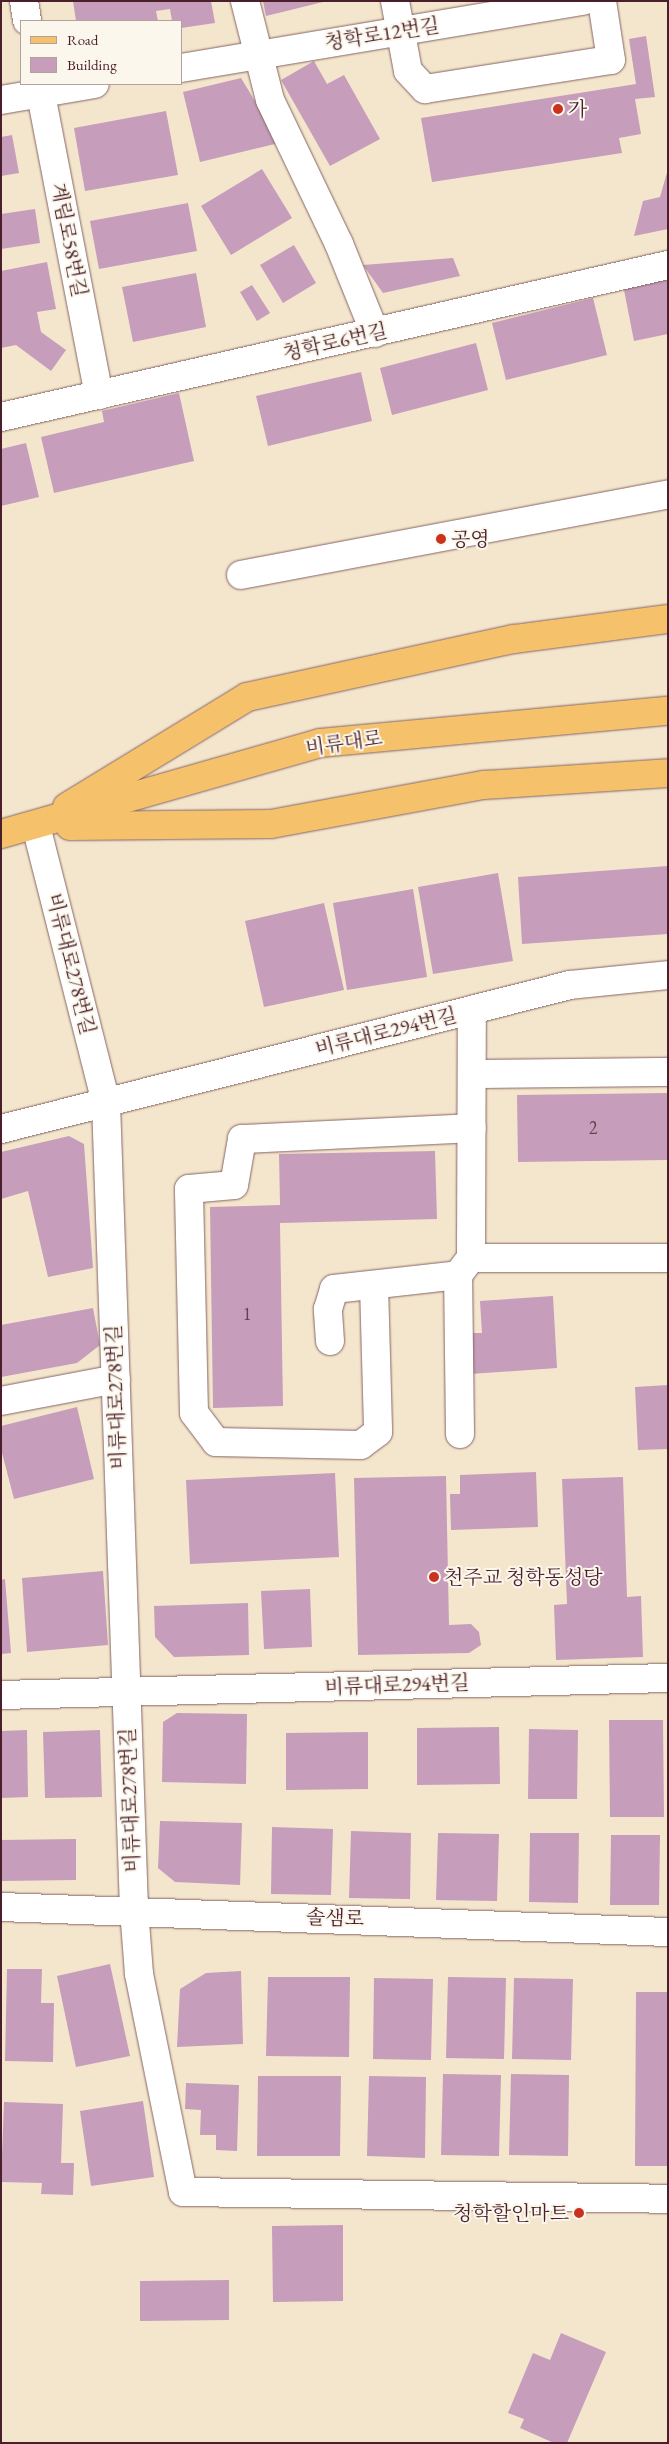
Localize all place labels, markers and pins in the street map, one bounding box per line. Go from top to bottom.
place label: 가 [568,97,587,121]
marker: 가 [552,103,564,115]
place label: 공영 [451,527,490,551]
marker: 공영 [435,533,447,545]
place label: 천주교 청학동성당 [444,1565,603,1589]
marker: 천주교 청학동성당 [428,1571,440,1583]
place label: 청학할인마트 [453,2201,569,2225]
marker: 청학할인마트 [573,2207,585,2219]

